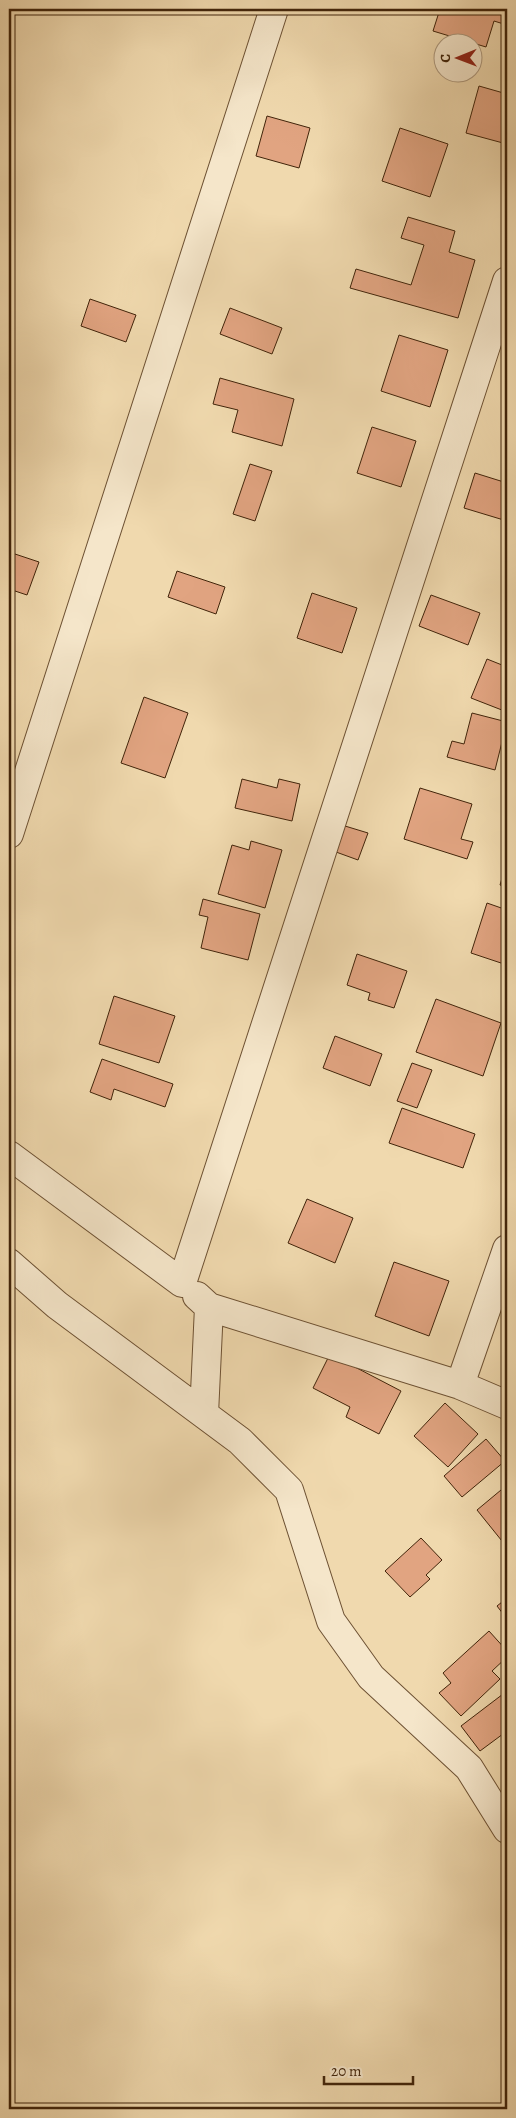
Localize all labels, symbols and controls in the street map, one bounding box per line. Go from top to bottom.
north arrow [434,32,484,82]
text: С [436,53,455,63]
scale bar [324,2053,412,2085]
text: 20 m [331,2061,362,2081]

